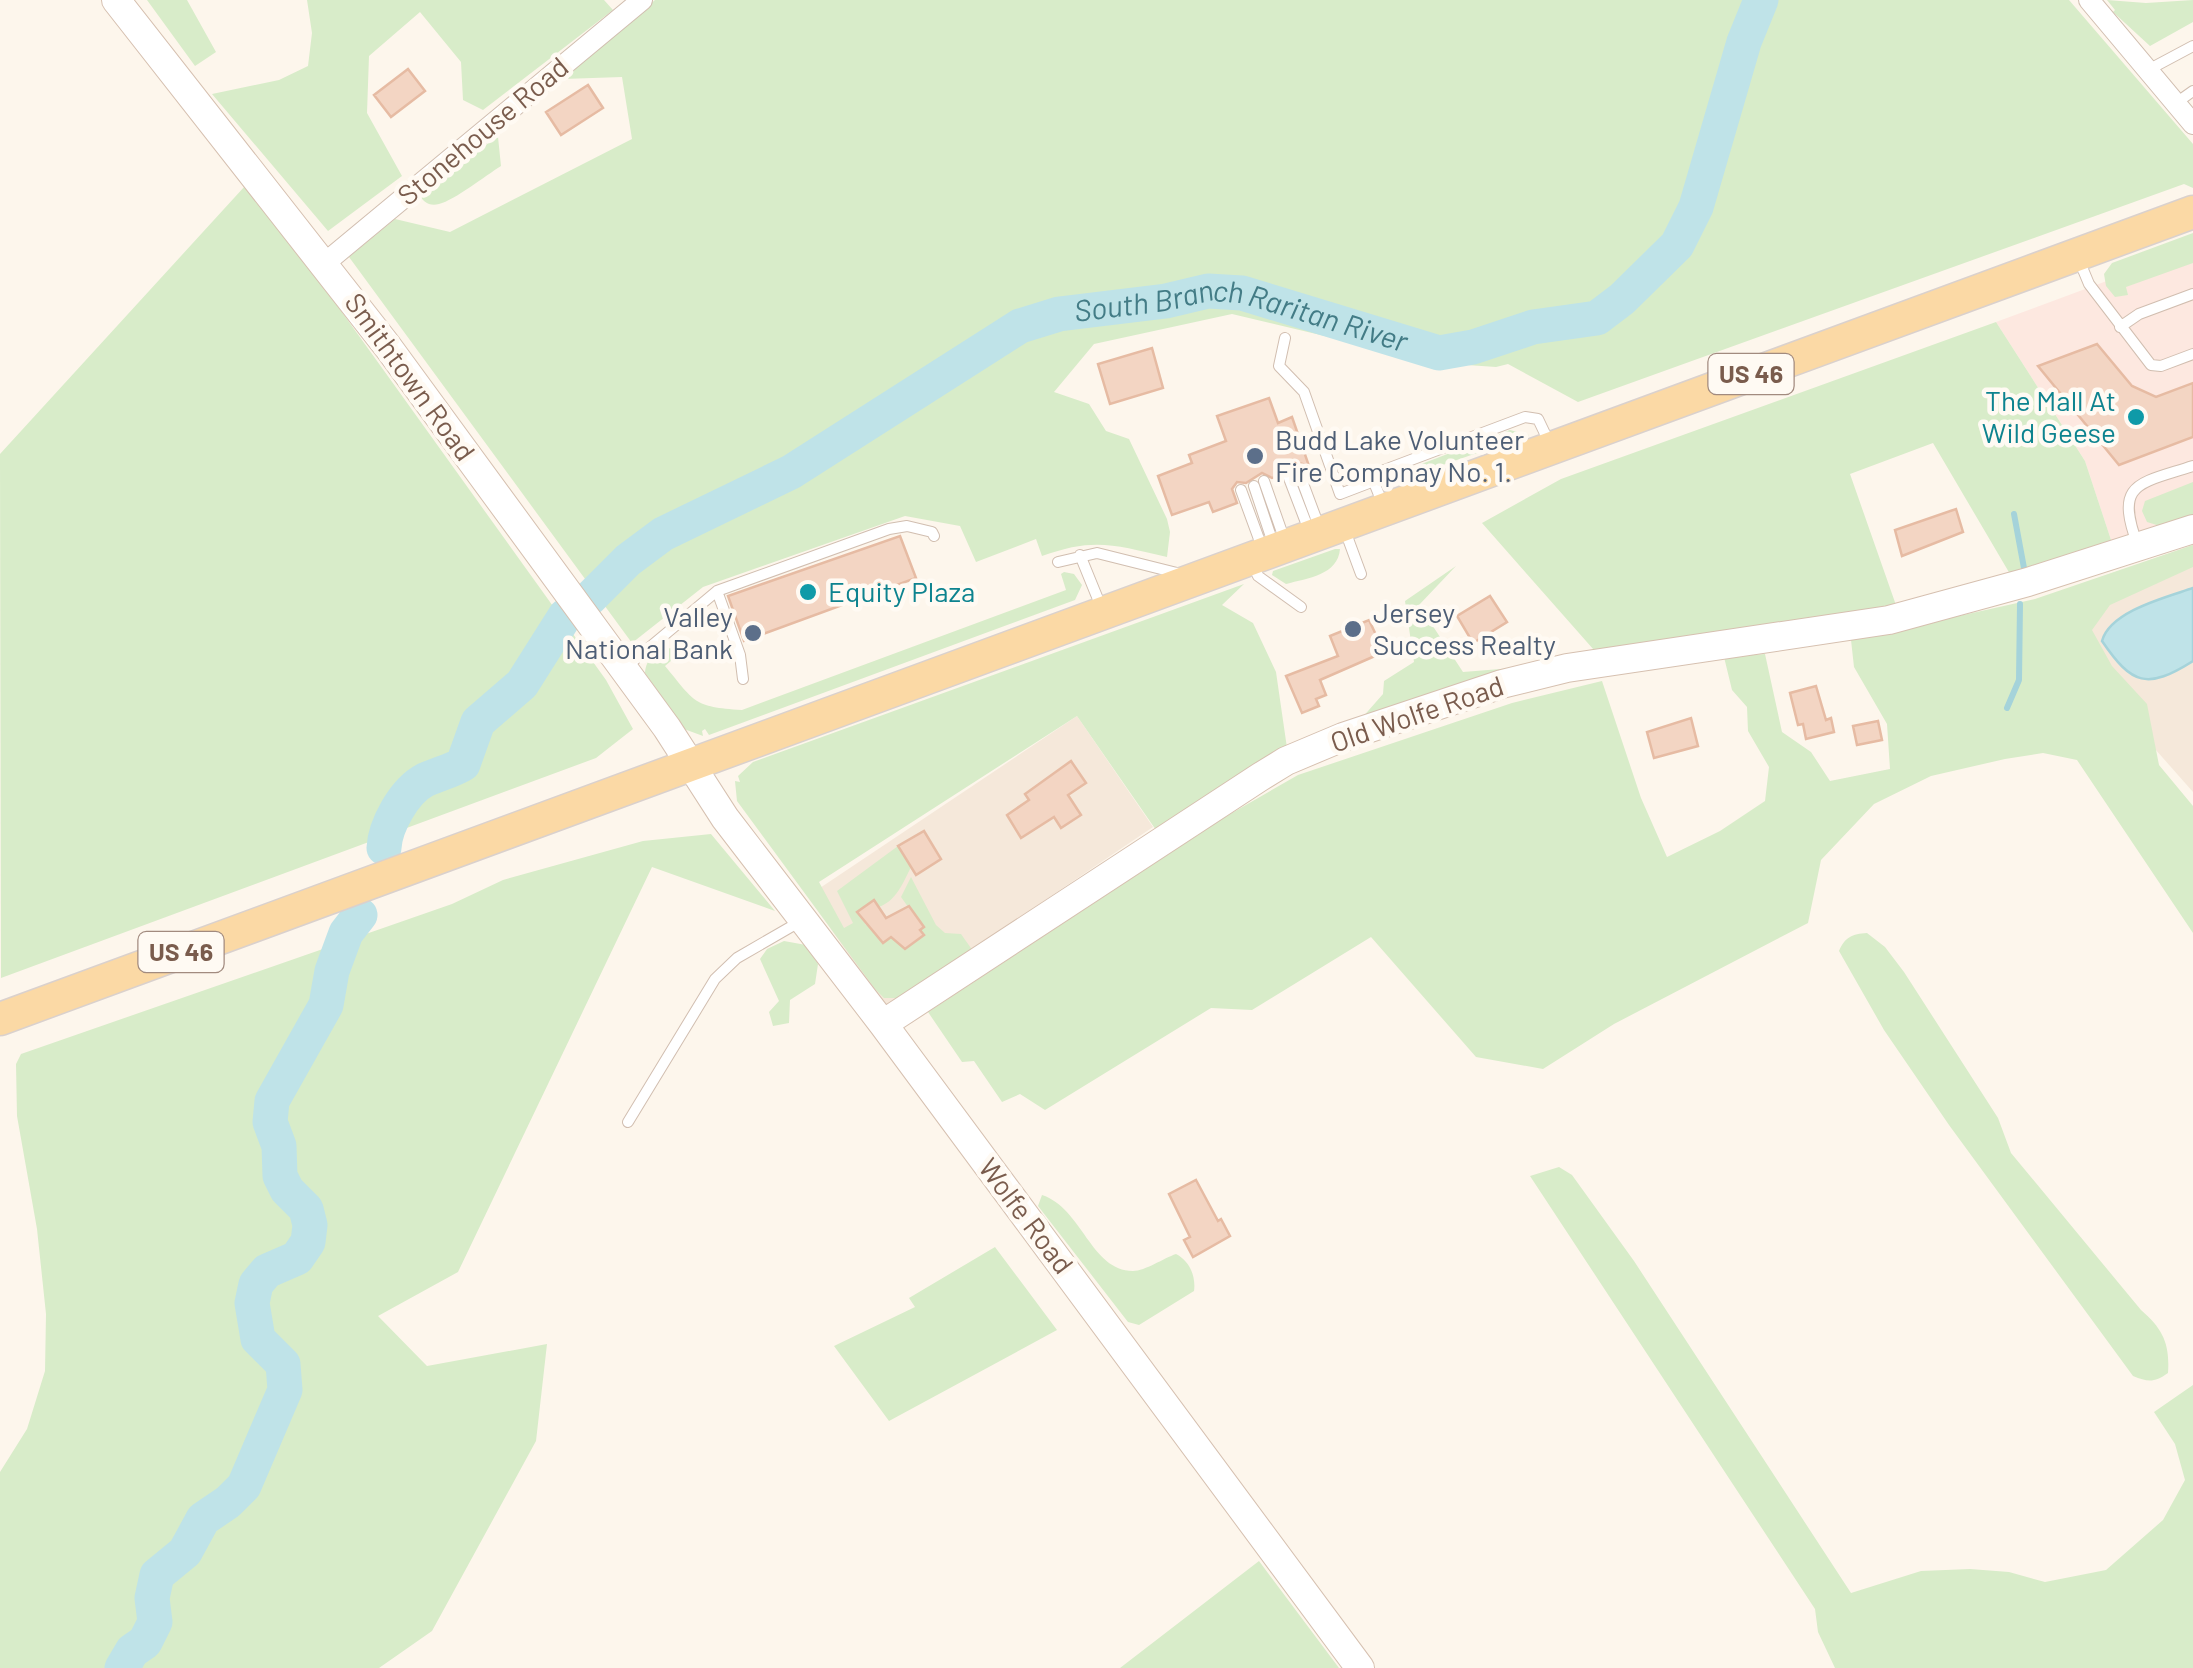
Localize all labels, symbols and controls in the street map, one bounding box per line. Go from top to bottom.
street label: Stonehouse Road [390,49,575,211]
water label: South Branch Raritan River [1072,270,1413,359]
street label: Smithtown Road [339,286,483,467]
road number: US 46 [1708,354,1794,394]
place label: The Mall At Wild Geese [1982,383,2116,449]
marker: The Mall At Wild Geese [2125,406,2147,428]
place label: Budd Lake Volunteer Fire Compnay No. 1. [1275,422,1524,488]
marker: Budd Lake Volunteer Fire Compnay No. 1. [1244,445,1266,467]
place label: Equity Plaza [828,574,975,608]
marker: Equity Plaza [797,581,819,603]
place label: Jersey Success Realty [1373,595,1556,661]
place label: Valley National Bank [565,599,733,665]
marker: Jersey Success Realty [1342,618,1364,640]
marker: Valley National Bank [742,622,764,644]
street label: Old Wolfe Road [1326,668,1508,759]
road number: US 46 [138,932,224,972]
street label: Wolfe Road [972,1151,1081,1280]

